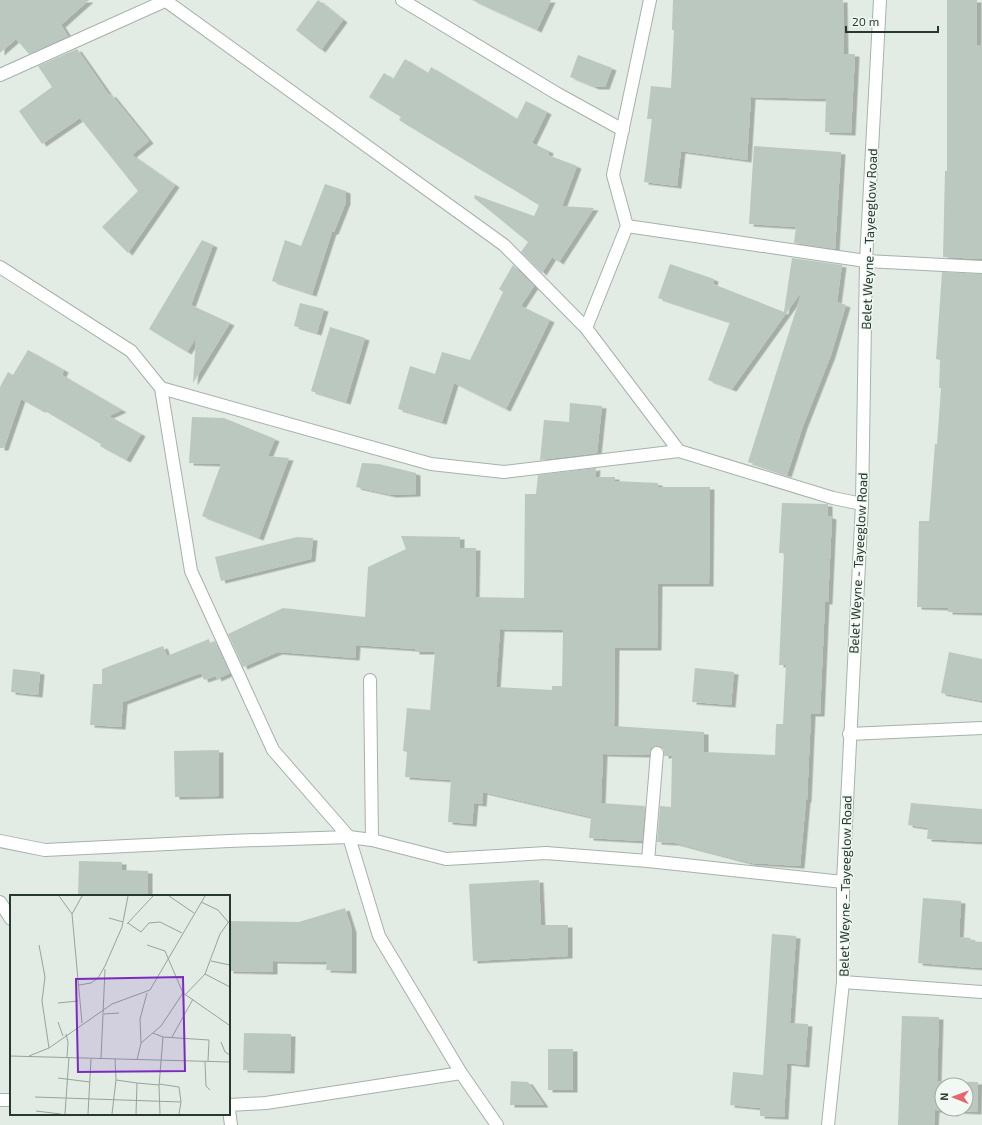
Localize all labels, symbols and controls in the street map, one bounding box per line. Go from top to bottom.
scale bar [846,8,938,34]
text: 20 m [852,14,879,28]
street label: Belet Weyne - Tayeeglow Road [858,148,880,330]
street label: Belet Weyne - Tayeeglow Road [845,472,871,654]
street label: Belet Weyne - Tayeeglow Road [835,795,855,977]
inset map [10,895,230,1115]
north arrow [934,1077,974,1117]
text: N [937,1093,950,1101]

